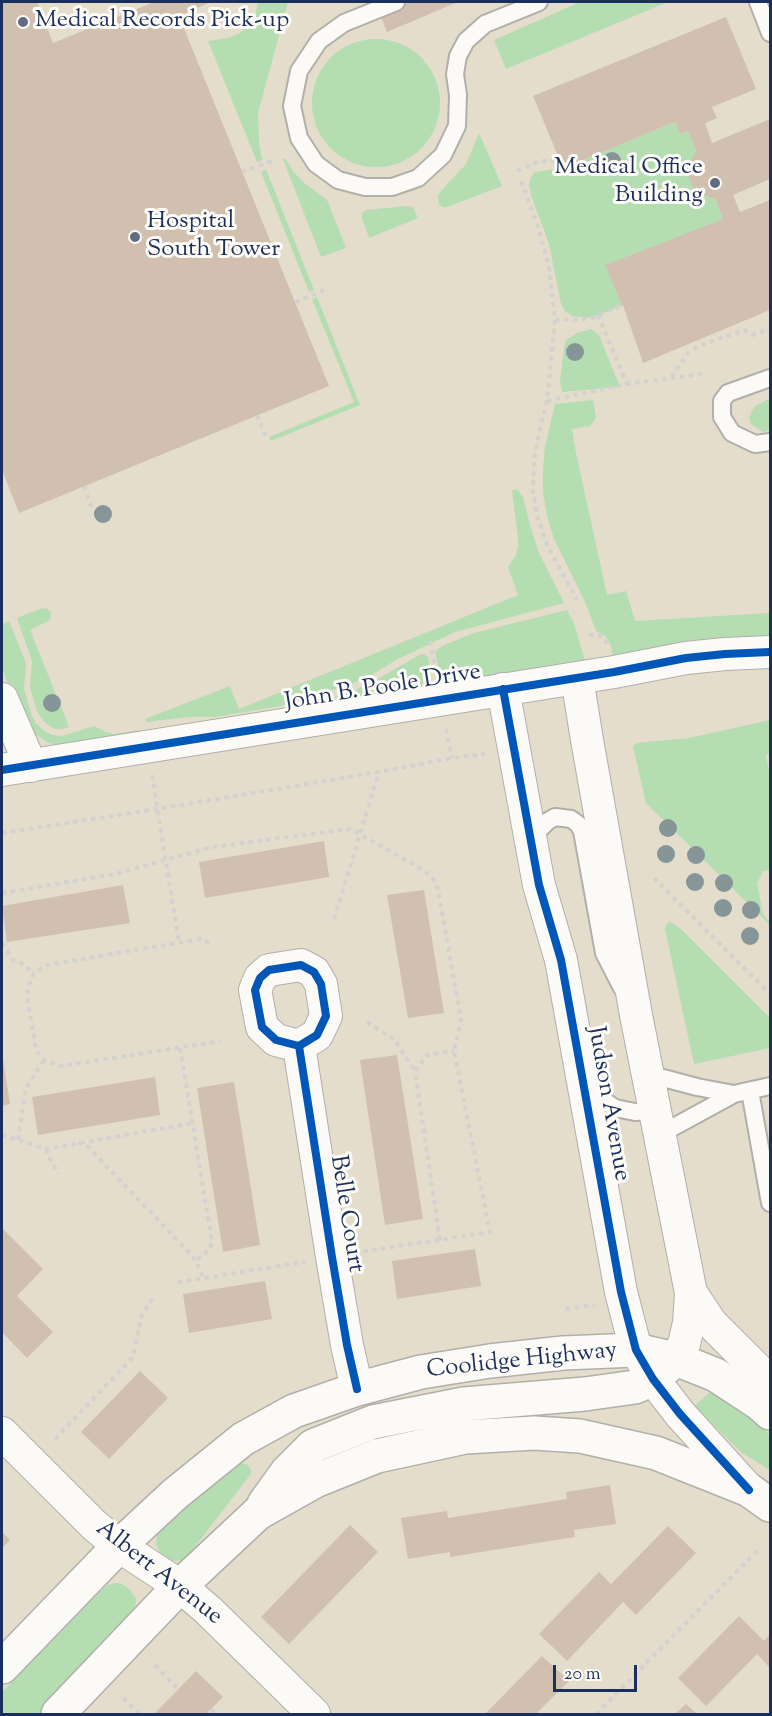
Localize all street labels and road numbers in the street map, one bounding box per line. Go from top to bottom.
street label: John B. Poole Drive [283,659,483,719]
street label: Judson Avenue [579,1024,635,1184]
street label: Belle Court [322,1153,368,1275]
street label: Coolidge Highway [425,1338,619,1386]
street label: Albert Avenue [89,1516,227,1632]

